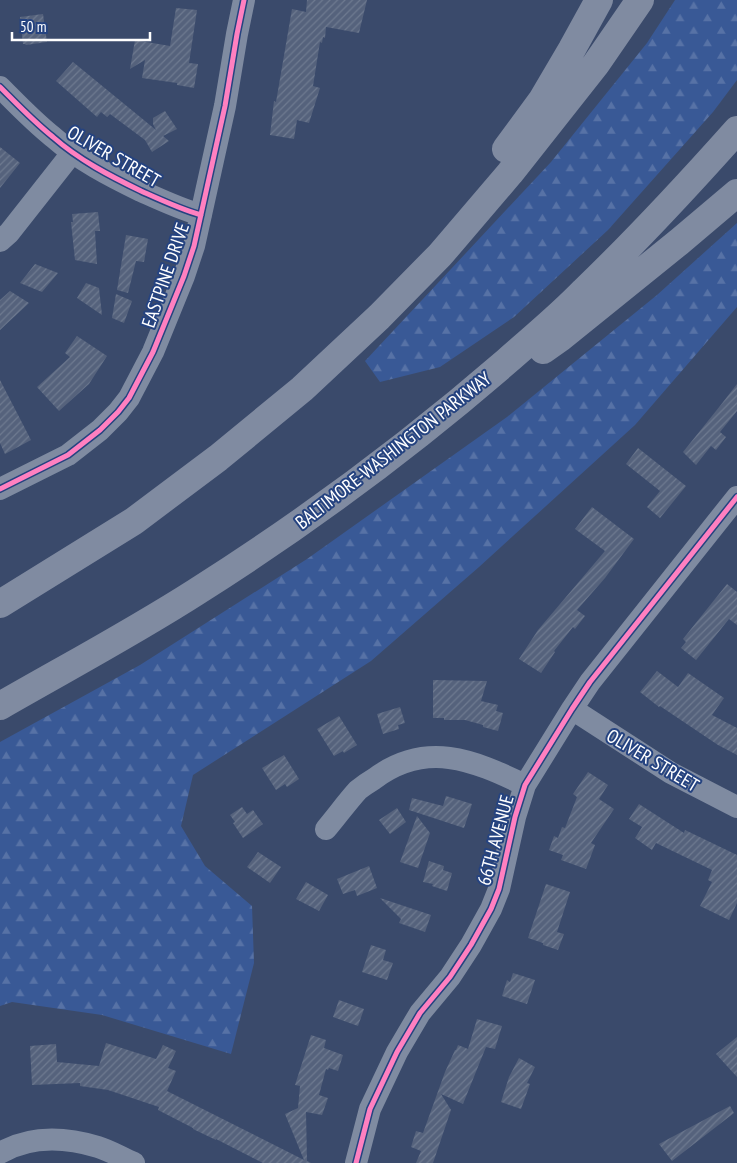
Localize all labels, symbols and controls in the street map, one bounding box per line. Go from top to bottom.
scale bar [12,10,150,42]
text: 50 m [20,17,46,36]
street label: OLIVER STREET [63,120,165,192]
street label: EASTPINE DRIVE [136,219,194,331]
street label: BALTIMORE-WASHINGTON PARKWAY [290,366,496,534]
street label: OLIVER STREET [603,723,704,797]
street label: 66TH AVENUE [471,792,519,888]

